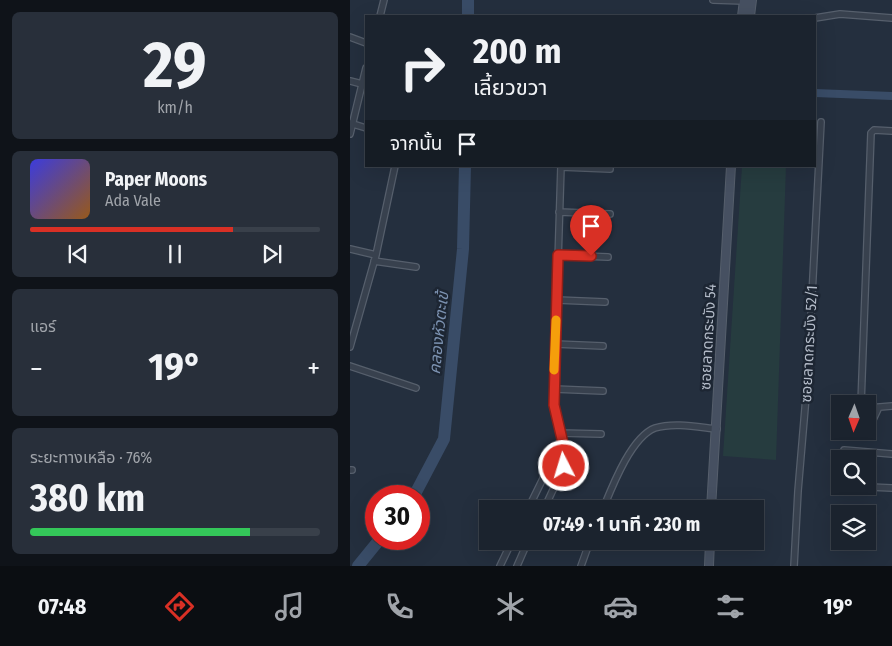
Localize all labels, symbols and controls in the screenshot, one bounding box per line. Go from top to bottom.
text: 29 [143,26,207,104]
text: 200 m [473,30,561,72]
icon: right [390,35,455,100]
text: เลี้ยวขวา [473,74,548,101]
text: km/h [157,98,193,117]
icon: arrive [453,130,481,158]
text: จากนั้น [390,132,443,155]
text: Paper Moons [105,168,207,191]
text: Ada Vale [105,191,161,210]
pin [570,205,612,256]
icon: arrive [577,212,605,240]
icon: previous [64,240,92,268]
icon: pause [161,240,189,268]
icon: next [258,240,286,268]
street label: ซอยลาดกระบัง 54 [696,284,720,390]
street label: ซอยลาดกระบัง 52/1 [797,285,821,403]
water label: คลองหัวตะเข้ [425,289,452,375]
text: แอร์ [30,317,56,336]
text: 19° [148,344,202,390]
text: − [30,352,43,385]
text: + [307,352,320,385]
north arrow [831,395,876,440]
map controls [831,395,876,550]
position arrow [537,439,589,491]
text: ระยะทางเหลือ · 76% [30,448,152,467]
button: search [831,450,876,495]
text: 380 km [30,475,145,521]
speed limit sign: 30 [365,485,430,550]
button: layers [831,505,876,550]
text: 07:49 · 1 นาที · 230 m [543,513,700,536]
icon: directions [162,589,197,624]
icon: music [272,589,307,624]
icon: phone [382,589,417,624]
icon: climate [493,589,528,624]
icon: car [603,589,638,624]
icon: filters [713,589,748,624]
text: 07:48 [38,593,86,620]
text: 19° [823,593,854,620]

